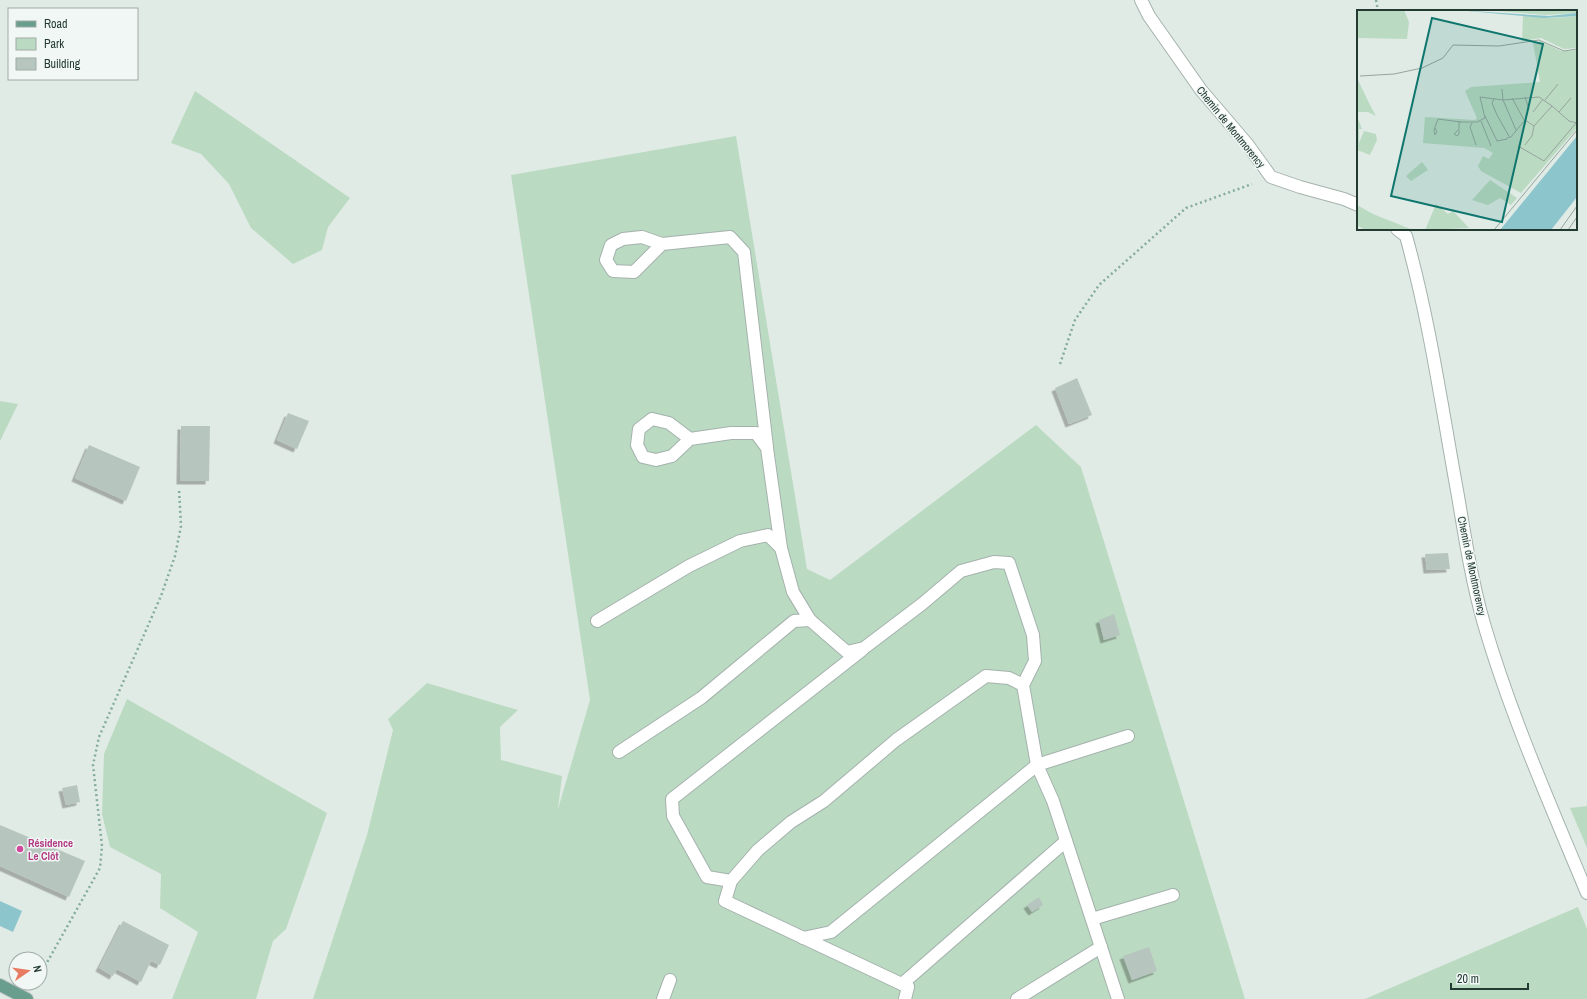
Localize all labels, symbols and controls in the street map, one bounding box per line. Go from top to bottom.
legend [8,8,138,80]
inset map [1357,10,1577,230]
text: Road [44,16,68,32]
text: Park [44,36,64,52]
text: Building [44,56,81,72]
street label: Chemin de Montmorency [1194,83,1269,171]
street label: Chemin de Montmorency [1455,515,1489,617]
place label: Résidence Le Clôt [28,836,73,863]
marker: Résidence Le Clôt [15,844,25,854]
north arrow [8,951,48,991]
text: N [30,964,45,973]
scale bar [1451,965,1528,991]
text: 20 m [1457,971,1479,987]

